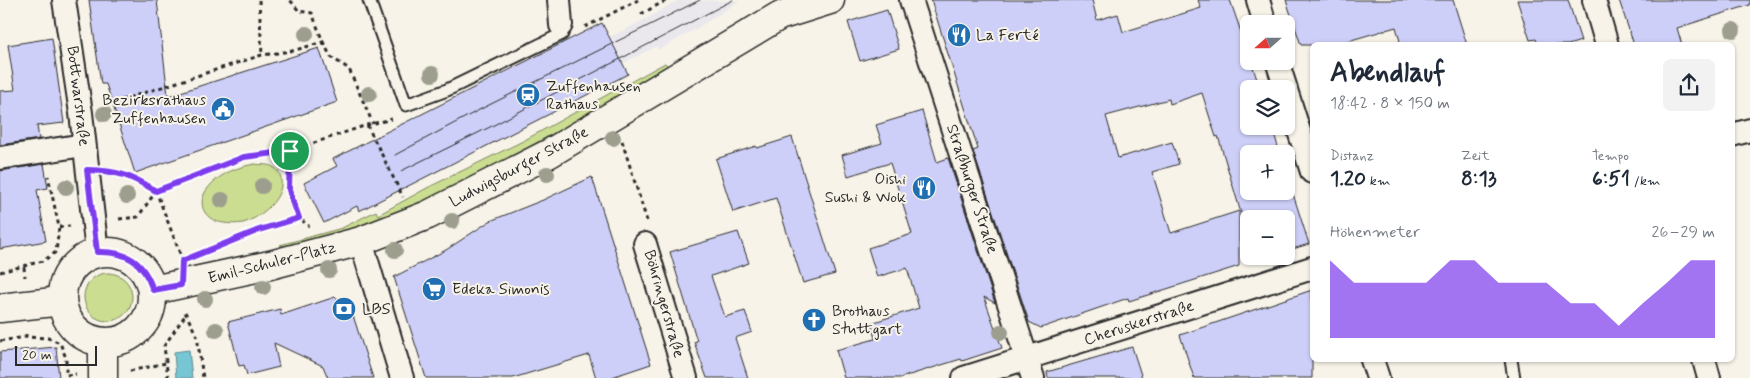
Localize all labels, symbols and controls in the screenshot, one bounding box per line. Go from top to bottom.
north arrow [1240,15,1295,70]
map controls [1240,15,1295,265]
restaurant icon: La Ferté [946,22,972,48]
place label: La Ferté [976,25,1039,46]
street label: Bottwarstraße [61,45,95,147]
text: Abendlauf [1330,55,1445,92]
button: share [1663,59,1715,111]
place label: Zuffenhausen Rathaus [546,76,641,115]
button: layers [1240,80,1295,135]
station icon: Zuffenhausen Rathaus [515,82,541,108]
place label: Bezirksrathaus Zuffenhausen [102,90,206,129]
text: 18:42 · 8 × 150 m [1330,93,1450,114]
public building icon: Bezirksrathaus Zuffenhausen [210,96,236,122]
street label: Ludwigsburger Straße [446,122,593,213]
street label: Straßburger Straße [940,122,1003,257]
pin [269,130,311,172]
icon: arrive [276,137,304,165]
button: + [1240,145,1295,200]
text: Distanz [1330,147,1374,165]
text: Zeit [1461,147,1489,165]
text: Tempo [1592,147,1629,165]
text: 1.20 [1330,165,1366,193]
text: 8:13 [1461,165,1497,193]
text: 6:51 [1592,165,1630,193]
place label: Oishi Sushi & Wok [825,169,906,208]
text: km [1366,172,1390,190]
text: /km [1630,172,1660,190]
restaurant icon: Oishi Sushi & Wok [911,175,937,201]
button: − [1240,210,1295,265]
text: Höhenmeter [1330,222,1420,243]
text: 26–29 m [1652,222,1715,243]
street label: Emil-Schuler-Platz [206,237,338,289]
street label: Böhringerstraße [639,248,689,360]
supermarket icon: Edeka Simonis [421,276,447,302]
place label: Edeka Simonis [452,279,550,300]
street label: Cheruskerstraße [1081,295,1197,351]
bank icon: LBS [331,296,357,322]
place label: LBS [362,299,391,320]
place label: Brothaus Stuttgart [832,301,902,340]
church icon: Brothaus Stuttgart [801,307,827,333]
scale bar [15,343,98,366]
text: 20 m [22,346,52,364]

